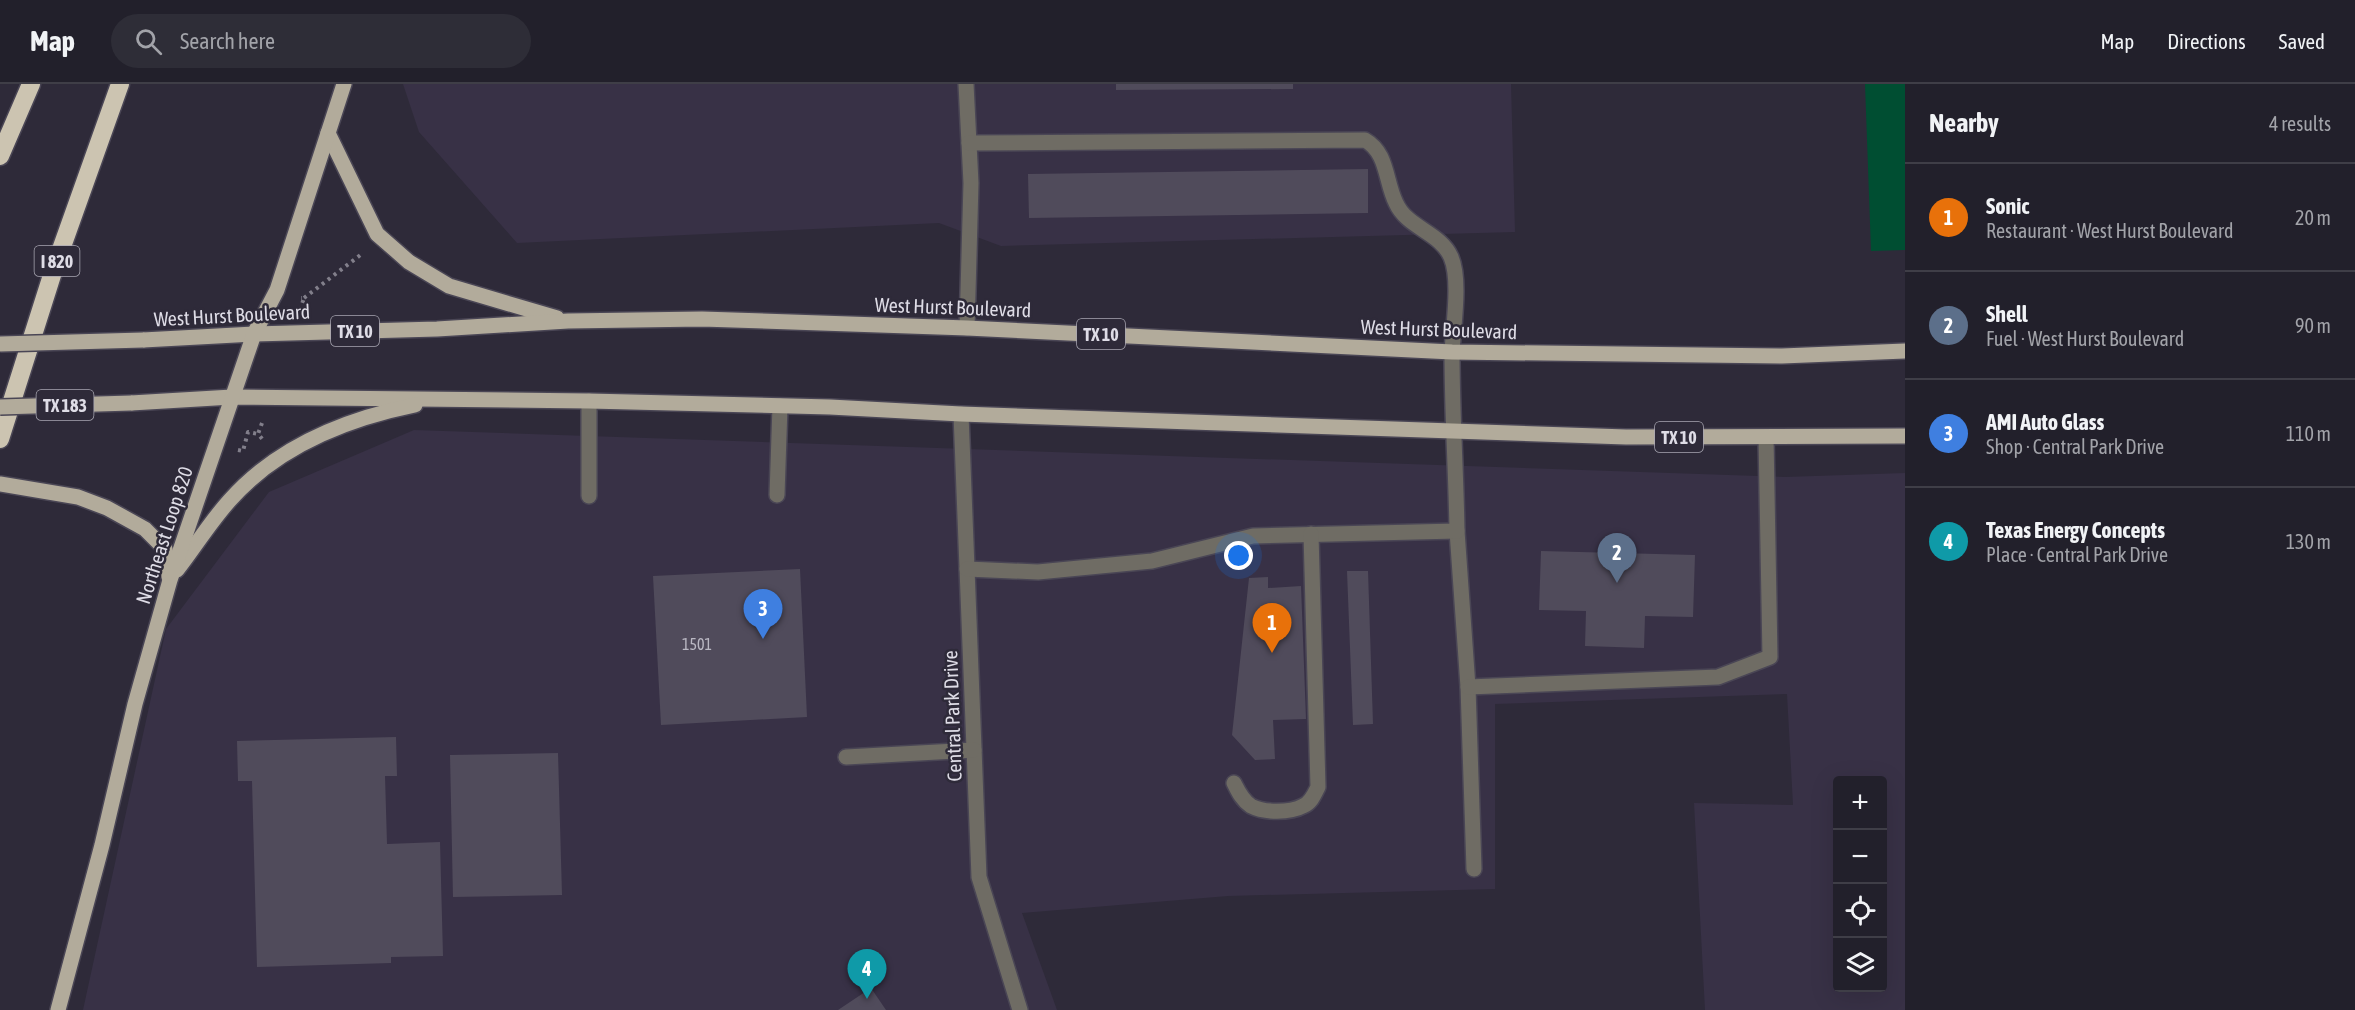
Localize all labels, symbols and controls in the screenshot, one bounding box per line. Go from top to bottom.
search box [111,14,531,68]
text: Map [30,25,75,57]
icon: search [132,25,165,58]
text: Search here [180,28,275,54]
text: Map [2100,29,2134,53]
text: Directions [2167,29,2246,53]
text: Saved [2279,29,2325,53]
text: Nearby [1929,108,1999,138]
text: 4 results [2269,112,2331,135]
text: Sonic [1986,193,2029,219]
text: 1 [1944,206,1953,229]
text: 20 m [2295,206,2331,229]
text: Restaurant · West Hurst Boulevard [1986,219,2233,242]
road number: I 820 [34,246,80,276]
street label: West Hurst Boulevard [874,293,1032,321]
street label: West Hurst Boulevard [153,299,311,331]
text: Shell [1986,301,2028,327]
text: 2 [1944,314,1953,337]
text: 90 m [2295,314,2331,337]
street label: West Hurst Boulevard [1360,315,1518,343]
road number: TX 10 [331,316,379,346]
road number: TX 10 [1077,319,1125,349]
text: Fuel · West Hurst Boulevard [1986,327,2184,350]
road number: TX 183 [36,390,94,420]
text: AMI Auto Glass [1986,409,2104,435]
road number: TX 10 [1655,422,1703,452]
text: 3 [1944,422,1953,445]
text: 110 m [2286,422,2331,445]
text: Shop · Central Park Drive [1986,435,2164,458]
street label: Northeast Loop 820 [131,463,197,607]
text: Texas Energy Concepts [1986,517,2165,543]
text: 4 [1944,530,1953,553]
text: 130 m [2286,530,2331,553]
pin: 2 [1598,534,1636,583]
your location [1224,541,1253,570]
text: Place · Central Park Drive [1986,543,2168,566]
pin: 3 [744,590,783,639]
pin: 1 [1252,604,1292,653]
house number: 1501 [682,635,712,653]
street label: Central Park Drive [938,650,966,782]
map controls [1833,776,1887,992]
button: + [1833,776,1887,830]
button: − [1833,830,1887,884]
button: locate [1833,884,1887,938]
button: layers [1833,938,1887,992]
pin: 4 [848,950,886,999]

